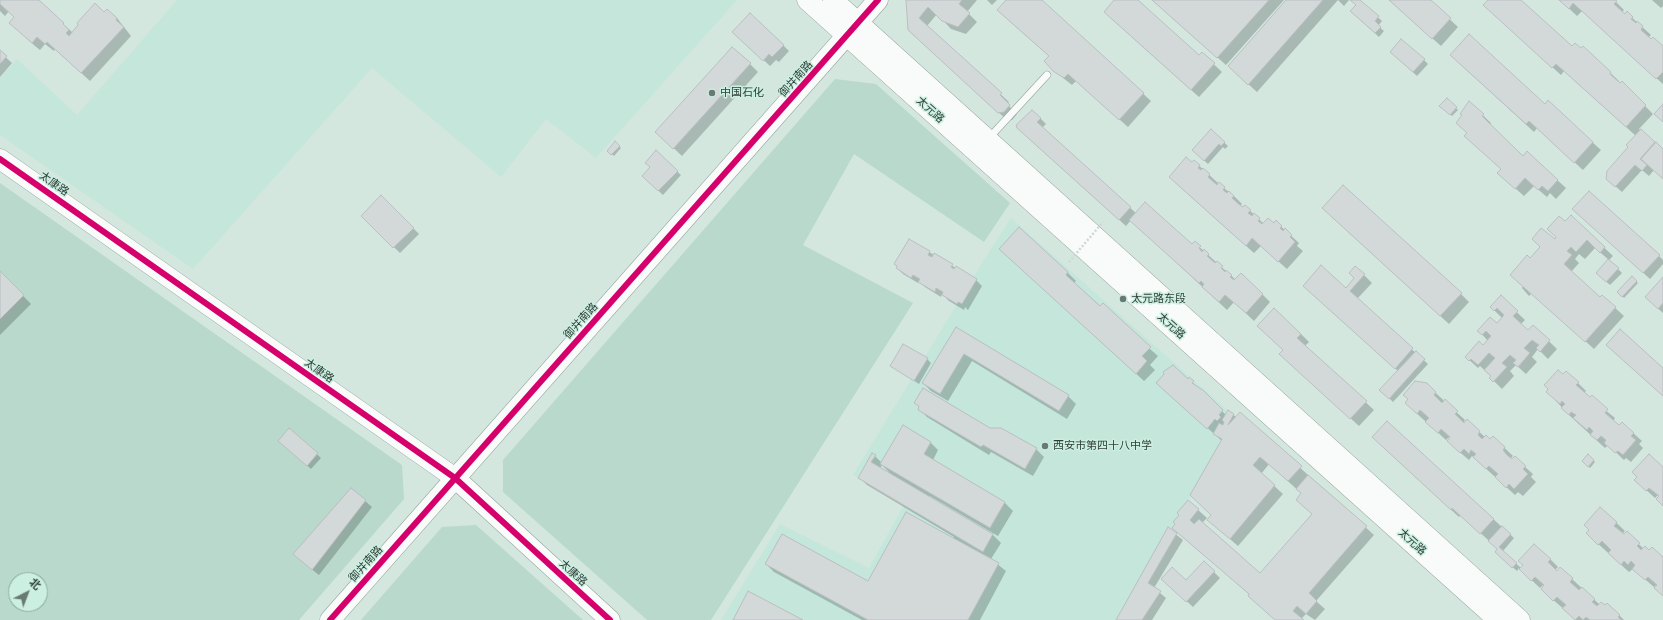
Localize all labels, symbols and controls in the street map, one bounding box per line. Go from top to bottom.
street label: 御井南路 [776,58,816,100]
place label: 中国石化 [720,86,764,100]
marker: 中国石化 [707,88,717,98]
street label: 太元路 [913,94,947,126]
street label: 太康路 [37,169,71,199]
place label: 太元路东段 [1131,292,1186,306]
marker: 太元路东段 [1118,294,1128,304]
street label: 御井南路 [561,300,601,342]
street label: 太元路 [1154,310,1188,342]
street label: 太康路 [302,356,336,386]
place label: 西安市第四十八中学 [1053,439,1152,453]
marker: 西安市第四十八中学 [1040,441,1050,451]
street label: 太元路 [1395,526,1429,558]
street label: 御井南路 [346,543,386,585]
street label: 太康路 [556,557,590,589]
north arrow [8,572,48,612]
text: 北 [27,575,44,593]

